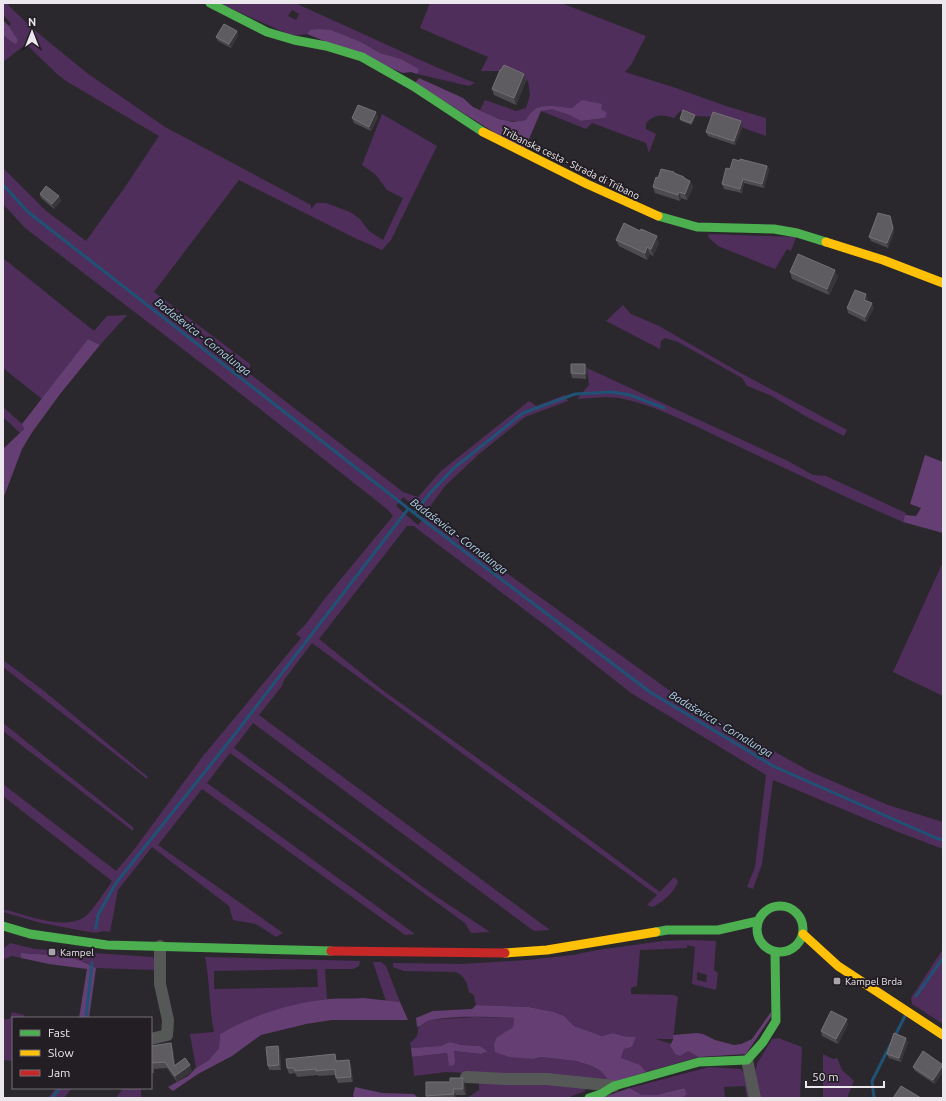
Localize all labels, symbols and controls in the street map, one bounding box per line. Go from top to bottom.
north arrow [12,12,52,52]
text: N [28,16,36,28]
street label: Tribanska cesta - Strada di Tribano [500,125,642,202]
water label: Badaševica - Cornalunga [153,296,253,378]
water label: Badaševica - Cornalunga [408,496,510,576]
water label: Badaševica - Cornalunga [667,688,775,760]
marker: Kampel [47,947,57,957]
place label: Kampel [60,947,94,958]
marker: Kampel Brda [832,976,842,986]
place label: Kampel Brda [845,976,902,987]
legend [12,1017,152,1089]
text: Fast [48,1026,70,1039]
text: Slow [48,1046,74,1059]
scale bar [806,1063,884,1089]
text: Jam [48,1066,70,1079]
text: 50 m [812,1070,839,1083]

